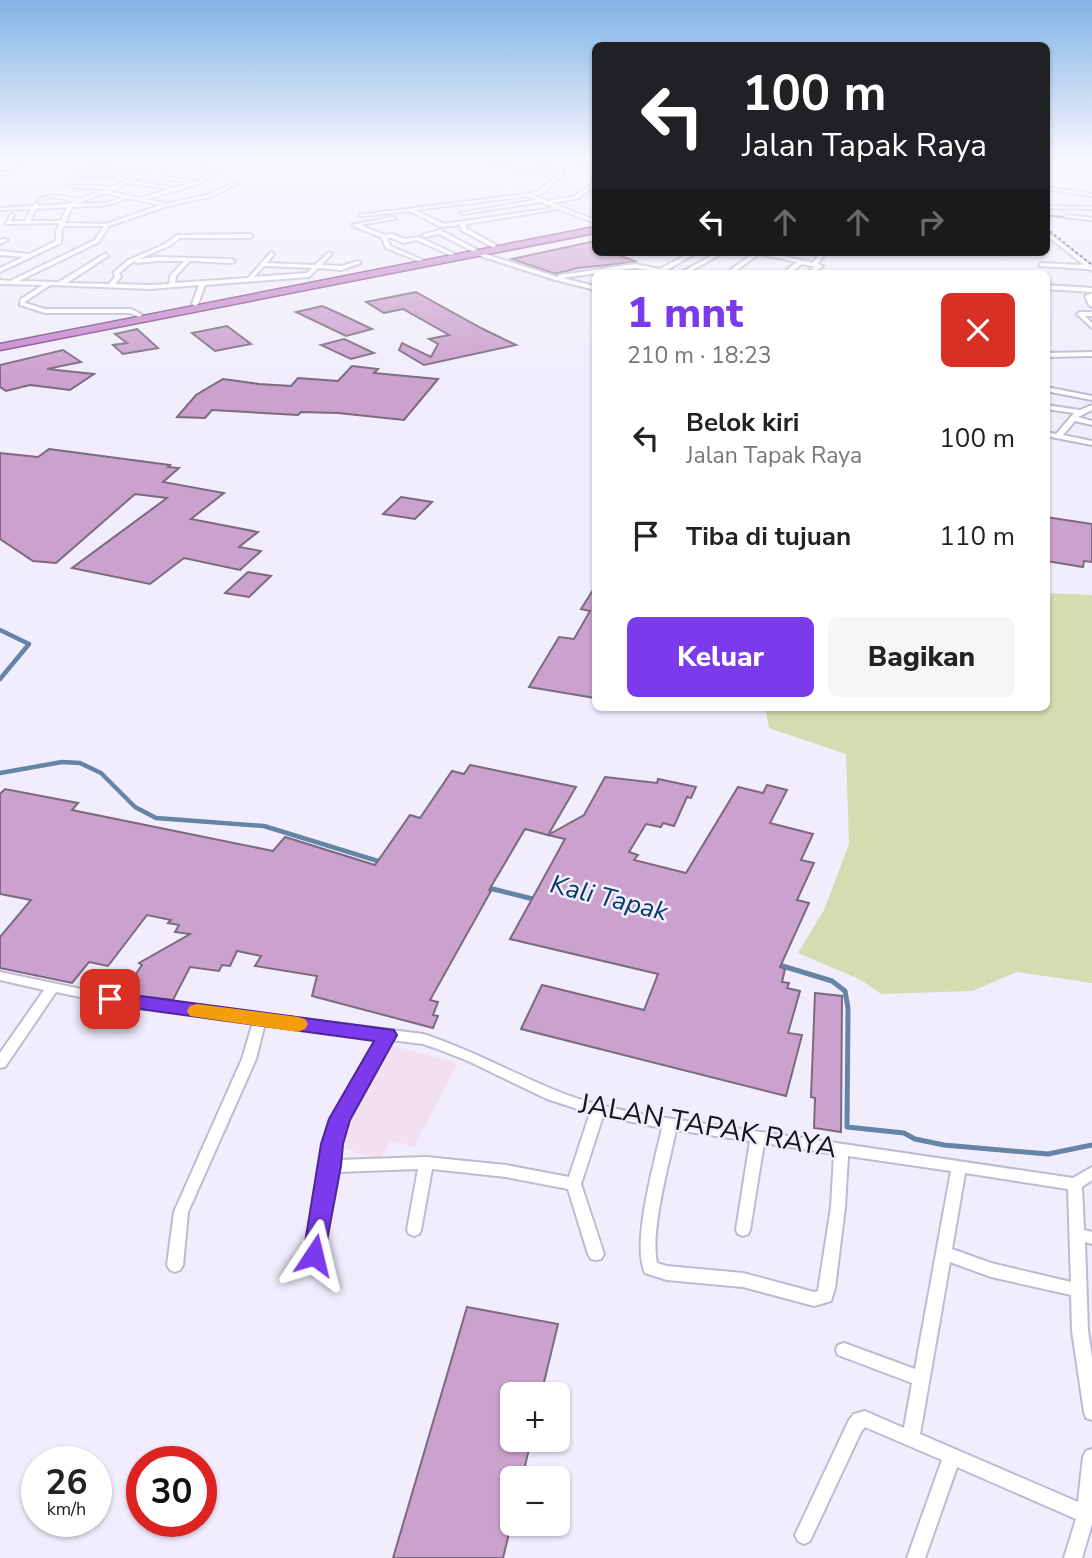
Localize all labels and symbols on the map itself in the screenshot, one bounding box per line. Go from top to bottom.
water label: Kali Tapak [547,867,672,930]
pin [80,969,140,1029]
street label: JALAN TAPAK RAYA [575,1084,840,1167]
position arrow [277,1218,351,1292]
speed limit sign: 30 [126,1446,217,1537]

